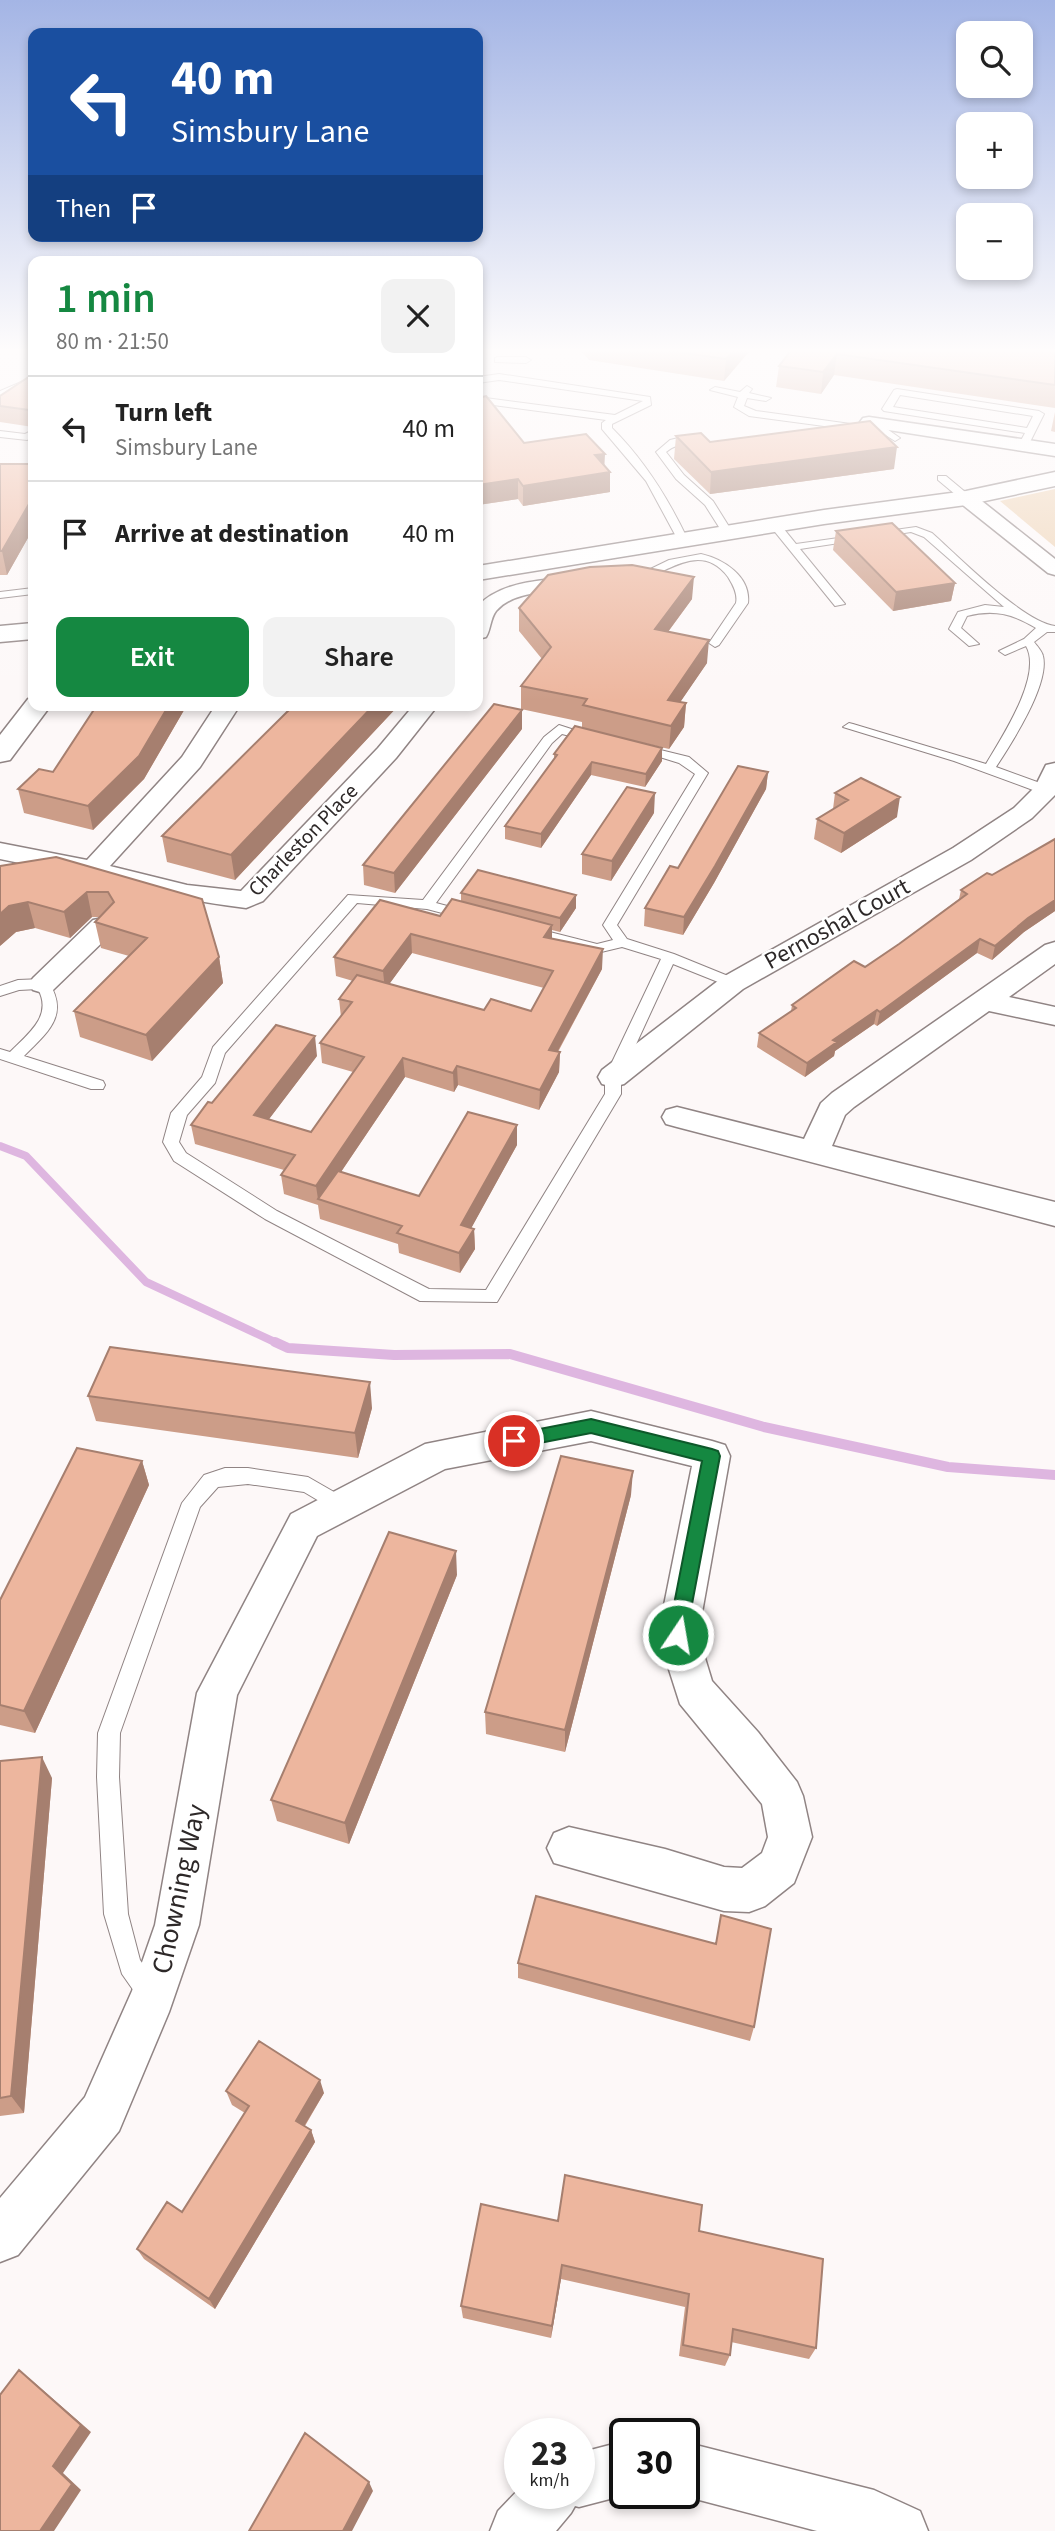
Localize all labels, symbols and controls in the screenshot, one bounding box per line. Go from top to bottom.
map controls [956,21,1033,280]
button: search [956,21,1033,98]
text: 40 m [171,44,275,114]
icon: left [56,56,147,147]
text: Simsbury Lane [171,109,369,155]
button: + [956,112,1033,189]
icon: arrive [125,189,163,227]
text: Then [56,190,111,227]
button: − [956,203,1033,280]
text: 1 min [56,269,156,329]
button: close [381,279,455,353]
text: 80 m · 21:50 [56,325,169,358]
text: Turn left [115,394,212,431]
icon: left [56,410,94,448]
text: 40 m [402,410,455,447]
text: Simsbury Lane [115,431,258,464]
icon: arrive [56,515,94,553]
text: Arrive at destination [115,515,349,552]
text: 40 m [402,515,455,552]
button: Exit [56,617,249,697]
button: Share [263,617,455,697]
street label: Charleston Place [241,777,365,903]
street label: Pernoshal Court [758,870,916,978]
pin [484,1411,544,1471]
icon: arrive [495,1422,533,1460]
position arrow [641,1598,715,1672]
street label: Chowning Way [142,1801,216,1977]
speed limit sign: 30 [609,2418,700,2509]
text: 23 [531,2429,568,2479]
text: km/h [530,2468,569,2493]

